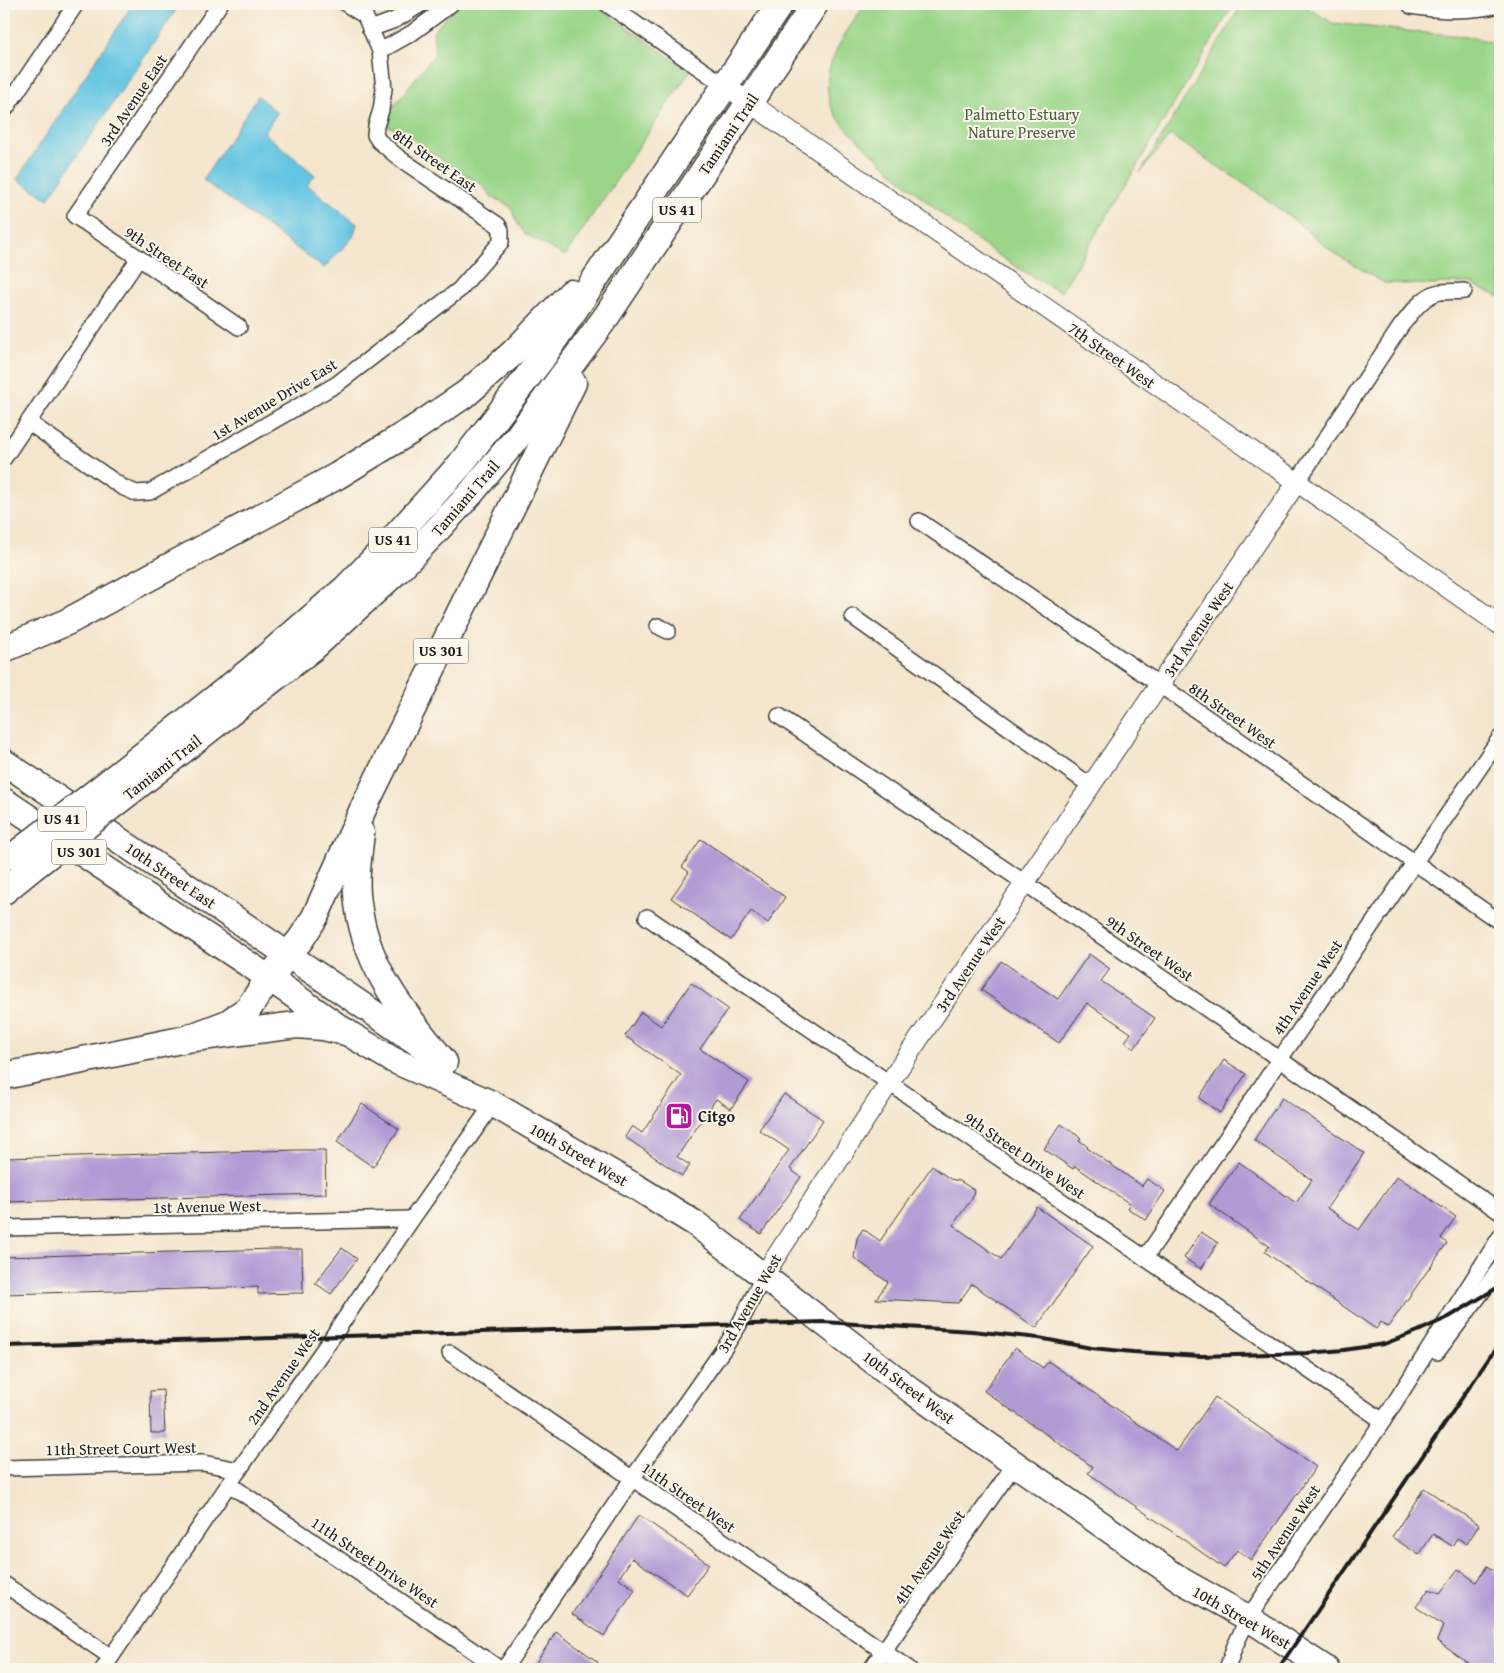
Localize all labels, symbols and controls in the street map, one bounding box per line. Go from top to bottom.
street label: 3rd Avenue East [93,49,173,151]
street label: Tamiami Trail [692,88,765,180]
park label: Palmetto Estuary Nature Preserve [964,102,1080,144]
street label: 8th Street East [388,122,482,198]
road number: US 41 [653,198,701,222]
street label: 9th Street East [120,220,214,294]
street label: 7th Street West [1063,316,1161,394]
street label: 1st Avenue Drive East [207,352,342,446]
street label: Tamiami Trail [425,454,505,541]
road number: US 41 [369,528,417,552]
street label: 3rd Avenue West [1157,576,1239,682]
road number: US 301 [414,638,468,664]
street label: 8th Street West [1184,676,1282,754]
street label: Tamiami Trail [118,728,207,805]
road number: US 41 [38,806,86,832]
street label: 10th Street East [121,836,222,915]
road number: US 301 [52,840,106,864]
street label: 9th Street West [1101,909,1199,987]
street label: 3rd Avenue West [929,911,1011,1017]
street label: 4th Avenue West [1266,934,1348,1040]
fuel station icon: Citgo [664,1101,694,1131]
place label: Citgo [698,1104,735,1128]
street label: 9th Street Drive West [960,1105,1091,1205]
street label: 10th Street West [525,1116,633,1192]
street label: 1st Avenue West [153,1193,262,1219]
street label: 3rd Avenue West [711,1248,787,1357]
street label: 2nd Avenue West [240,1322,326,1430]
street label: 10th Street West [858,1344,960,1430]
street label: 11th Street Court West [45,1435,197,1461]
street label: 11th Street West [637,1456,741,1539]
street label: 5th Avenue West [1244,1479,1326,1585]
street label: 4th Avenue West [887,1504,971,1609]
street label: 11th Street Drive West [306,1510,444,1614]
street label: 10th Street West [1188,1579,1296,1655]

